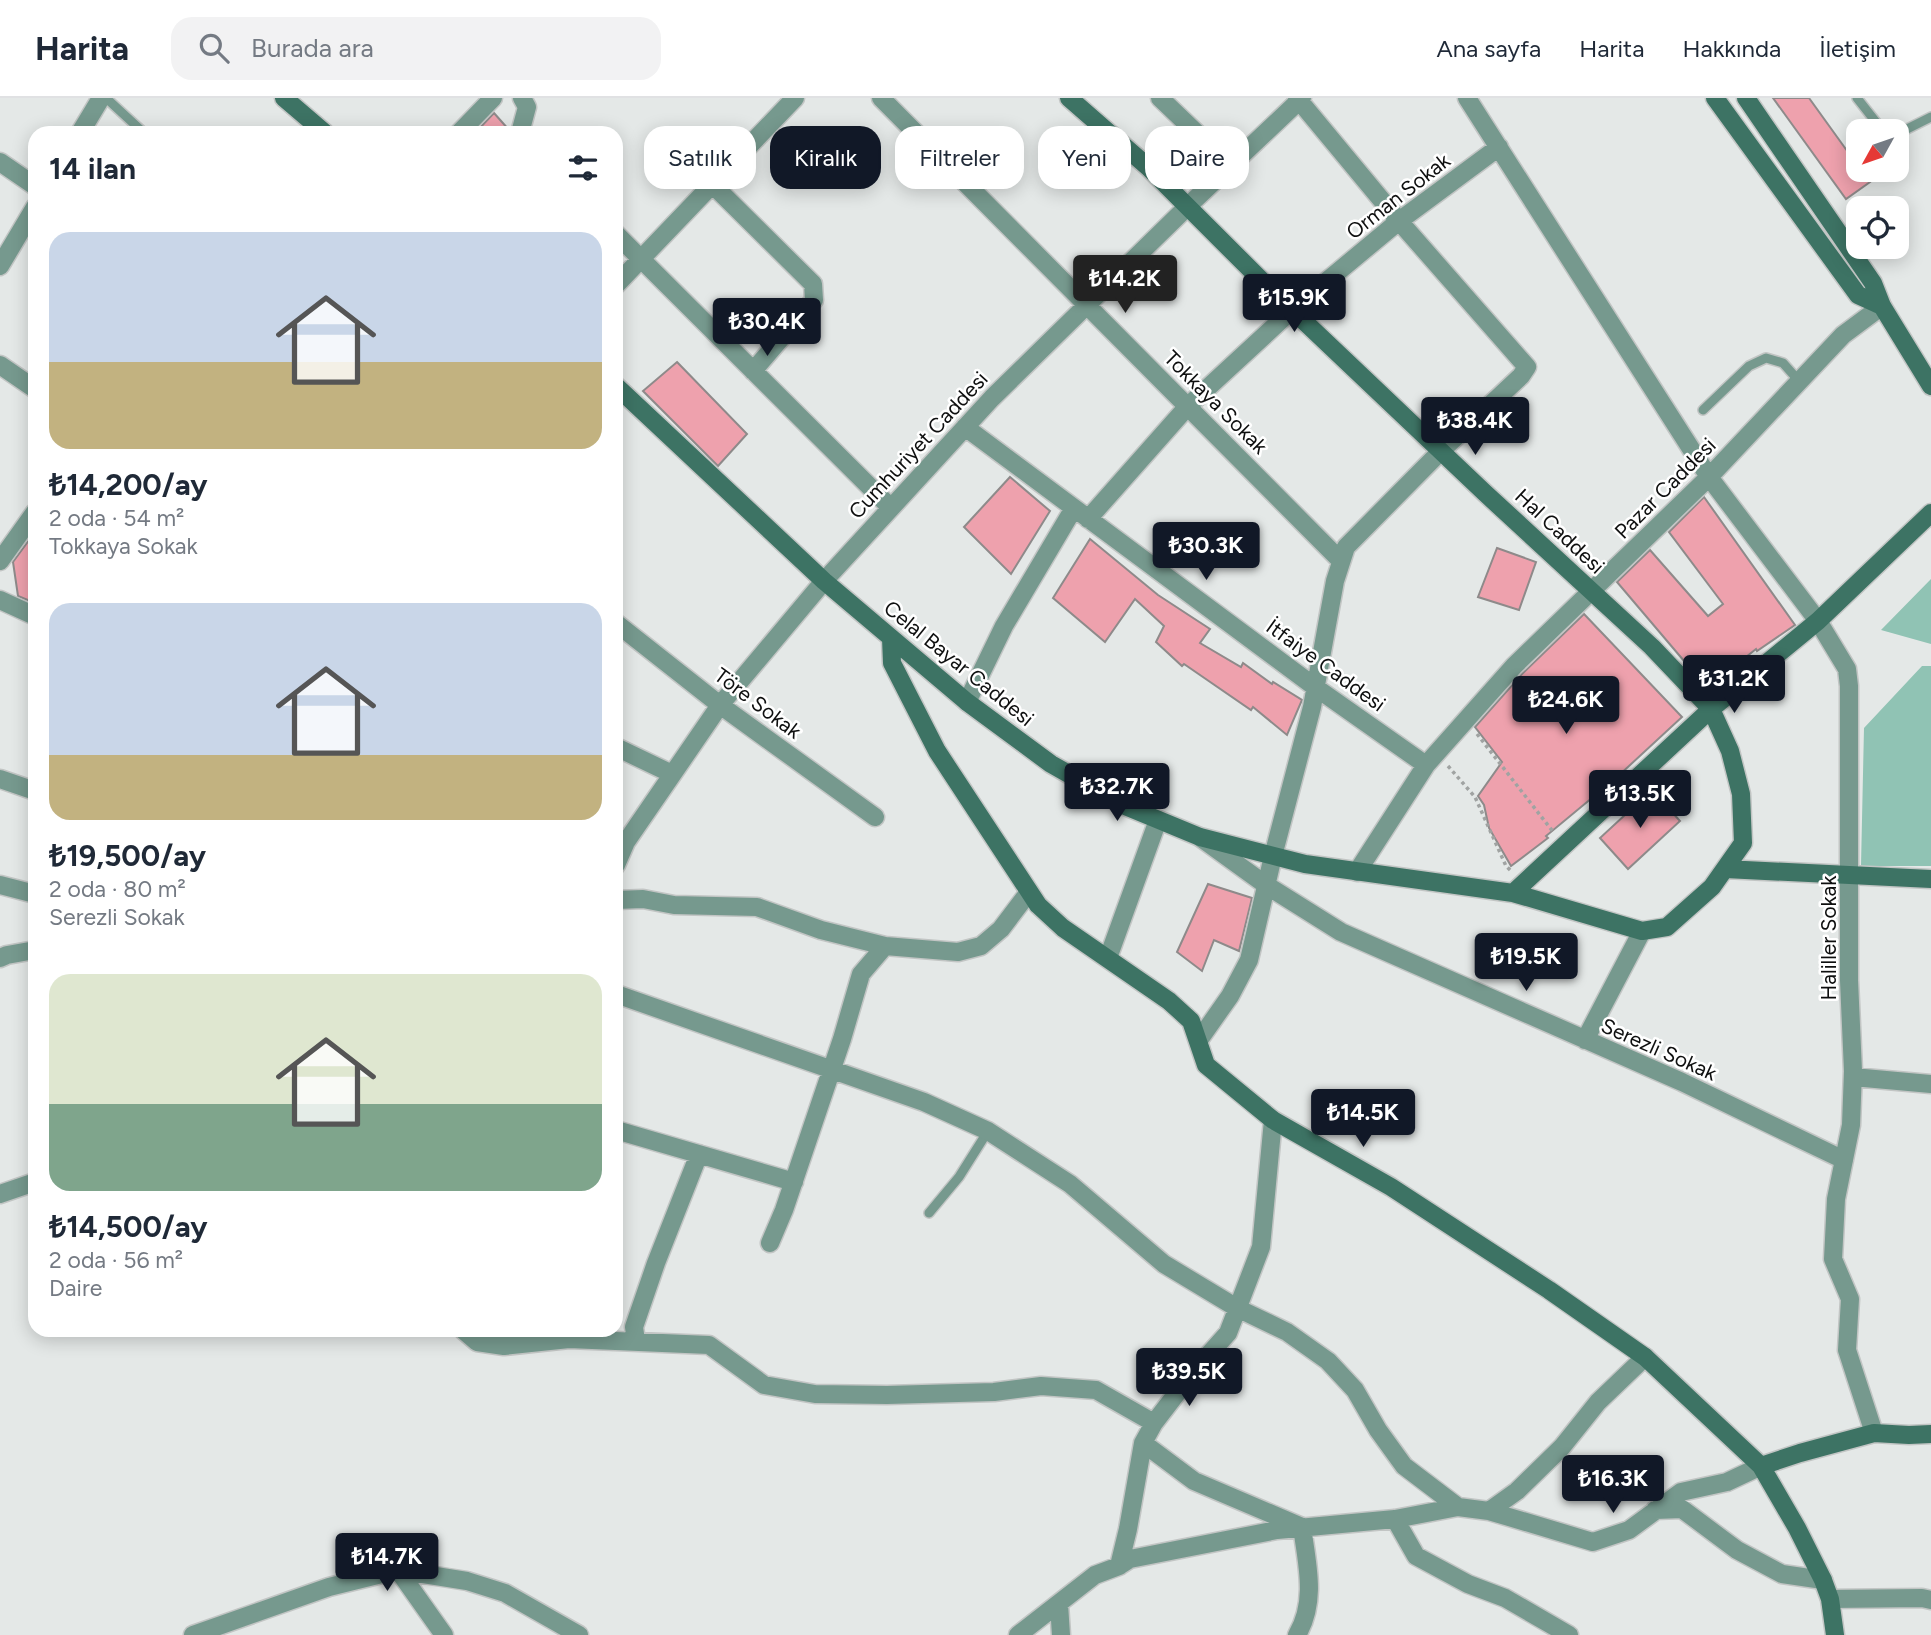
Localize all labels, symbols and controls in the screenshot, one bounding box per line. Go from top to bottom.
search box [171,17,661,80]
text: Harita [35,29,129,68]
icon: search [195,29,233,67]
text: Burada ara [251,32,374,64]
text: Ana sayfa [1436,34,1541,63]
text: Harita [1579,34,1644,63]
text: Hakkında [1682,34,1781,63]
text: İletişim [1819,34,1896,63]
north arrow [1846,119,1909,182]
map controls [1846,119,1909,259]
chip: Satılık [644,126,756,189]
chip: Kiralık [770,126,881,189]
chip: Filtreler [895,126,1024,189]
chip: Yeni [1038,126,1131,189]
chip: Daire [1145,126,1249,189]
street label: Orman Sokak [1341,147,1456,244]
icon: filters [564,149,602,187]
text: 14 ilan [49,150,136,187]
button: locate [1846,196,1909,259]
pin: ₺14.2K [1068,256,1182,315]
text: ₺14.2K [1089,264,1161,292]
pin: ₺15.9K [1237,274,1351,334]
icon: home [263,277,389,403]
text: ₺15.9K [1259,283,1329,311]
pin: ₺30.4K [710,299,824,358]
text: ₺30.4K [729,307,805,335]
street label: Tokkaya Sokak [1159,345,1273,459]
street label: Cumhuriyet Caddesi [843,366,993,524]
pin: ₺38.4K [1418,398,1532,457]
text: ₺38.4K [1437,406,1513,434]
street label: Pazar Caddesi [1609,432,1721,544]
text: ₺14,200/ay [49,466,208,503]
street label: Hal Caddesi [1510,483,1610,579]
text: 2 oda · 54 m² [49,504,184,532]
pin: ₺30.3K [1149,522,1263,582]
text: ₺30.3K [1169,531,1243,559]
text: Tokkaya Sokak [49,532,198,560]
street label: Celal Bayar Caddesi [879,595,1039,731]
street label: İtfaiye Caddesi [1262,613,1390,717]
icon: home [263,648,389,774]
pin: ₺31.2K [1677,656,1791,715]
street label: Töre Sokak [710,662,807,744]
text: ₺31.2K [1699,664,1769,692]
pin: ₺24.6K [1509,676,1623,736]
text: ₺24.6K [1528,685,1604,713]
pin: ₺32.7K [1060,764,1174,823]
pin: ₺13.5K [1583,770,1697,830]
text: ₺32.7K [1080,772,1154,800]
text: ₺13.5K [1605,779,1675,807]
text: ₺19,500/ay [49,837,206,874]
text: 2 oda · 80 m² [49,875,186,903]
street label: Haliller Sokak [1816,875,1841,1000]
text: Serezli Sokak [49,903,185,931]
pin: ₺19.5K [1469,934,1583,993]
text: ₺19.5K [1491,942,1561,970]
street label: Serezli Sokak [1597,1012,1721,1086]
icon: home [263,1019,389,1145]
pin: ₺14.5K [1306,1090,1420,1149]
text: ₺14.5K [1327,1098,1399,1126]
text: ₺14,500/ay [49,1208,208,1245]
text: 2 oda · 56 m² [49,1246,183,1274]
text: Daire [49,1274,102,1302]
pin: ₺39.5K [1132,1348,1246,1408]
text: ₺39.5K [1152,1357,1226,1385]
pin: ₺16.3K [1556,1456,1670,1515]
text: ₺16.3K [1578,1464,1648,1492]
pin: ₺14.7K [330,1534,444,1593]
text: ₺14.7K [351,1542,423,1570]

